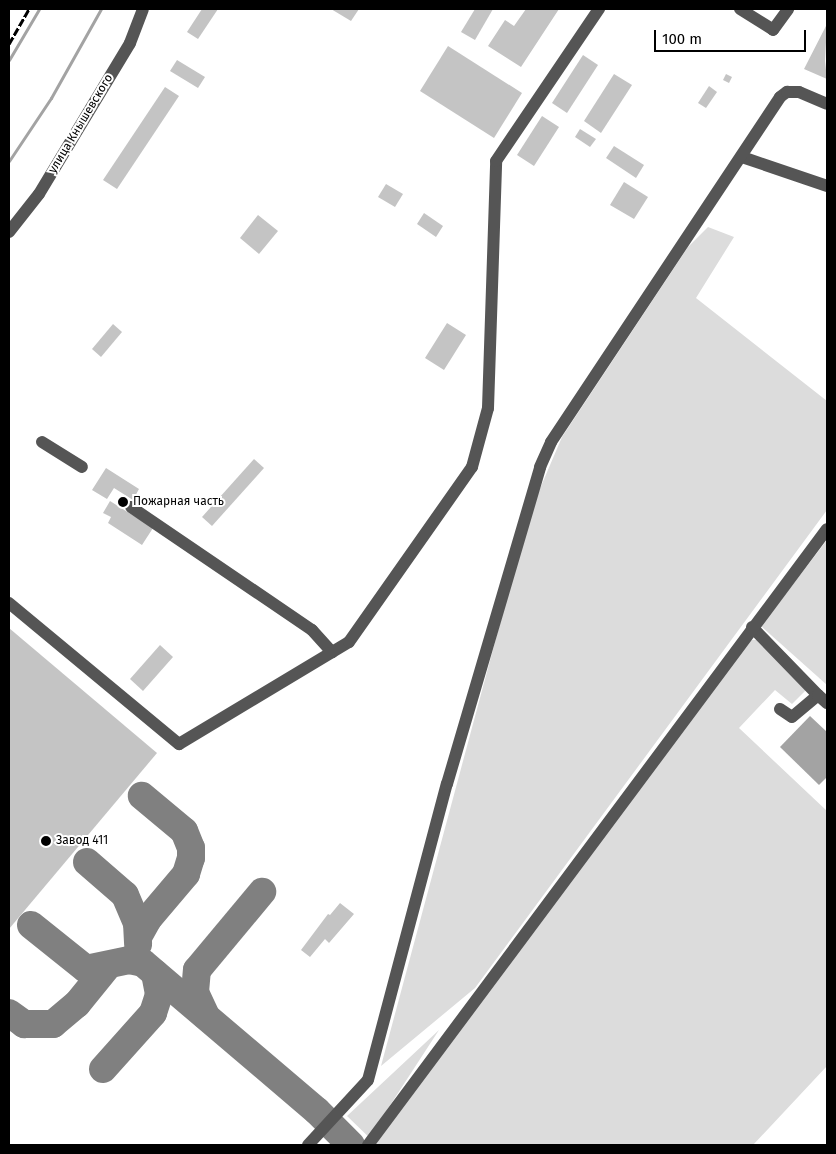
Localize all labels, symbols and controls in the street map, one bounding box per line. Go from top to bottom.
scale bar [656,20,808,52]
text: 100 m [662,30,702,48]
street label: улица Кнышевского [46,72,116,176]
place label: Пожарная часть [133,495,224,509]
marker: Пожарная часть [117,496,129,508]
place label: Завод 411 [56,834,108,848]
marker: Завод 411 [40,835,52,847]

